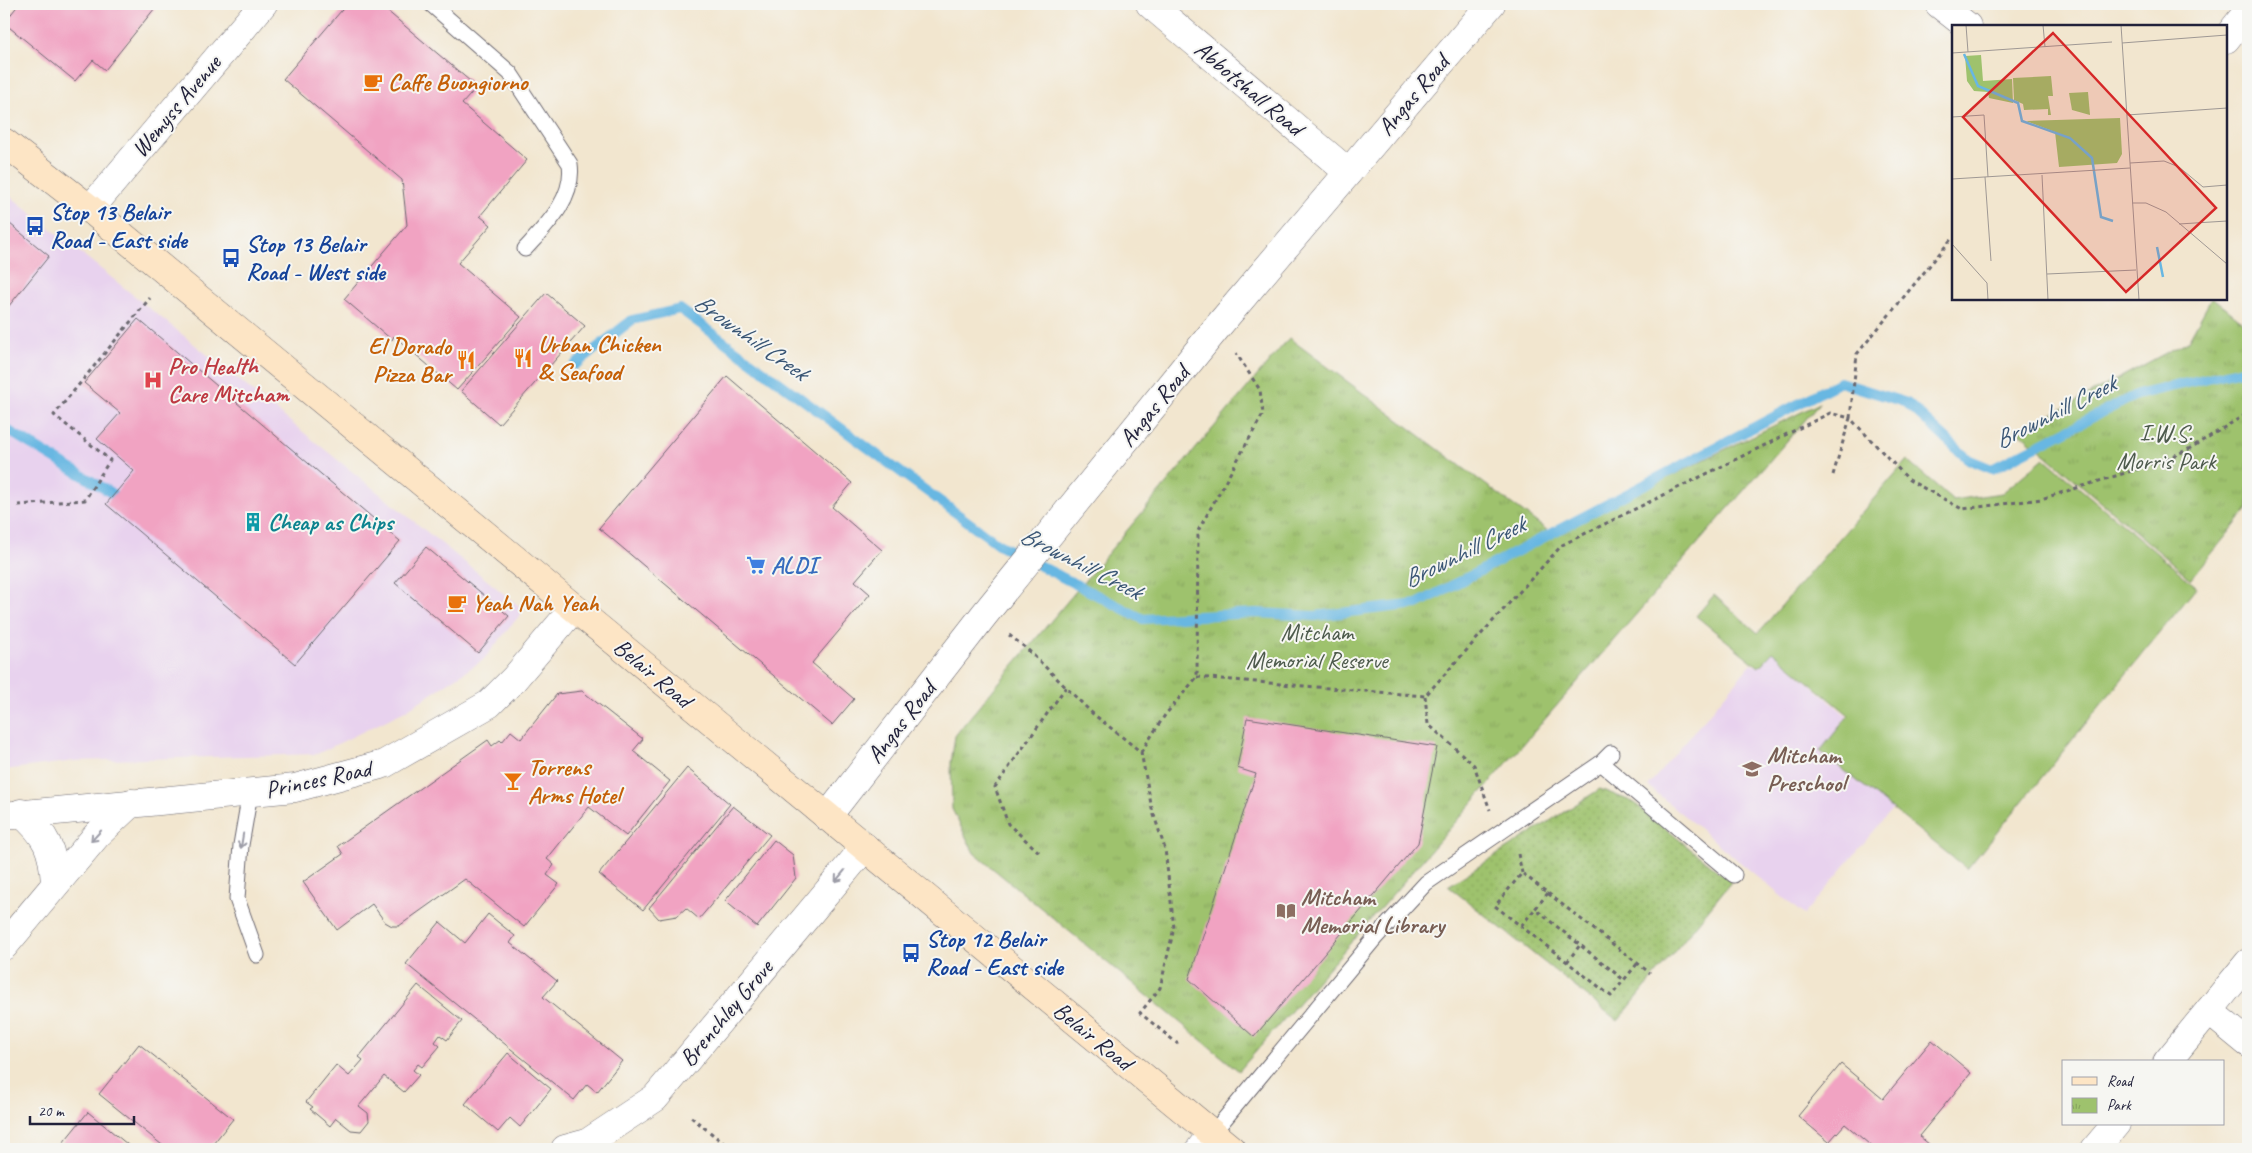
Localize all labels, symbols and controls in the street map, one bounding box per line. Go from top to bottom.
inset map [1952,25,2227,300]
street label: Abbotshall Road [1188,34,1312,145]
street label: Angas Road [1371,46,1458,141]
street label: Wemyss Avenue [125,47,229,163]
place label: Caffe Buongiorno [388,67,530,97]
cafe icon: Caffe Buongiorno [362,71,384,93]
place label: Stop 13 Belair Road - East side [50,197,189,255]
bus stop icon: Stop 13 Belair Road - East side [24,215,46,237]
place label: Stop 13 Belair Road - West side [246,229,387,287]
bus stop icon: Stop 13 Belair Road - West side [220,247,242,269]
water label: Brownhill Creek [688,286,817,390]
place label: Urban Chicken & Seafood [538,329,662,387]
place label: El Dorado Pizza Bar [368,331,453,389]
restaurant icon: Urban Chicken & Seafood [512,347,534,369]
restaurant icon: El Dorado Pizza Bar [455,349,477,371]
place label: Pro Health Care Mitcham [168,351,290,409]
street label: Angas Road [1112,356,1198,453]
water label: Brownhill Creek [1989,366,2124,456]
hospital icon: Pro Health Care Mitcham [142,369,164,391]
park label: I.W.S. Morris Park [2117,418,2218,476]
place label: Cheap as Chips [268,507,395,537]
water label: Brownhill Creek [1398,507,1534,595]
building icon: Cheap as Chips [242,511,264,533]
water label: Brownhill Creek [1015,519,1150,609]
place label: ALDI [771,550,822,580]
supermarket icon: ALDI [745,554,767,576]
place label: Yeah Nah Yeah [472,588,599,618]
cafe icon: Yeah Nah Yeah [446,592,468,614]
park label: Mitcham Memorial Reserve [1246,617,1390,675]
street label: Belair Road [608,632,701,717]
street label: Angas Road [860,672,945,769]
place label: Mitcham Preschool [1767,740,1850,798]
street label: Princes Road [263,752,377,805]
place label: Torrens Arms Hotel [528,752,625,810]
school or university icon: Mitcham Preschool [1741,758,1763,780]
bar icon: Torrens Arms Hotel [502,770,524,792]
one-way arrow [90,830,102,843]
one-way arrow [237,833,247,849]
one-way arrow [835,870,846,883]
place label: Mitcham Memorial Library [1301,882,1447,940]
library icon: Mitcham Memorial Library [1275,900,1297,922]
place label: Stop 12 Belair Road - East side [926,924,1065,982]
bus stop icon: Stop 12 Belair Road - East side [900,942,922,964]
street label: Brenchley Grove [673,952,781,1073]
street label: Belair Road [1047,995,1141,1079]
legend [2062,1060,2224,1126]
text: Road [2107,1072,2134,1091]
scale bar [30,1093,134,1125]
text: Park [2107,1096,2132,1115]
text: 20 m [38,1102,65,1121]

